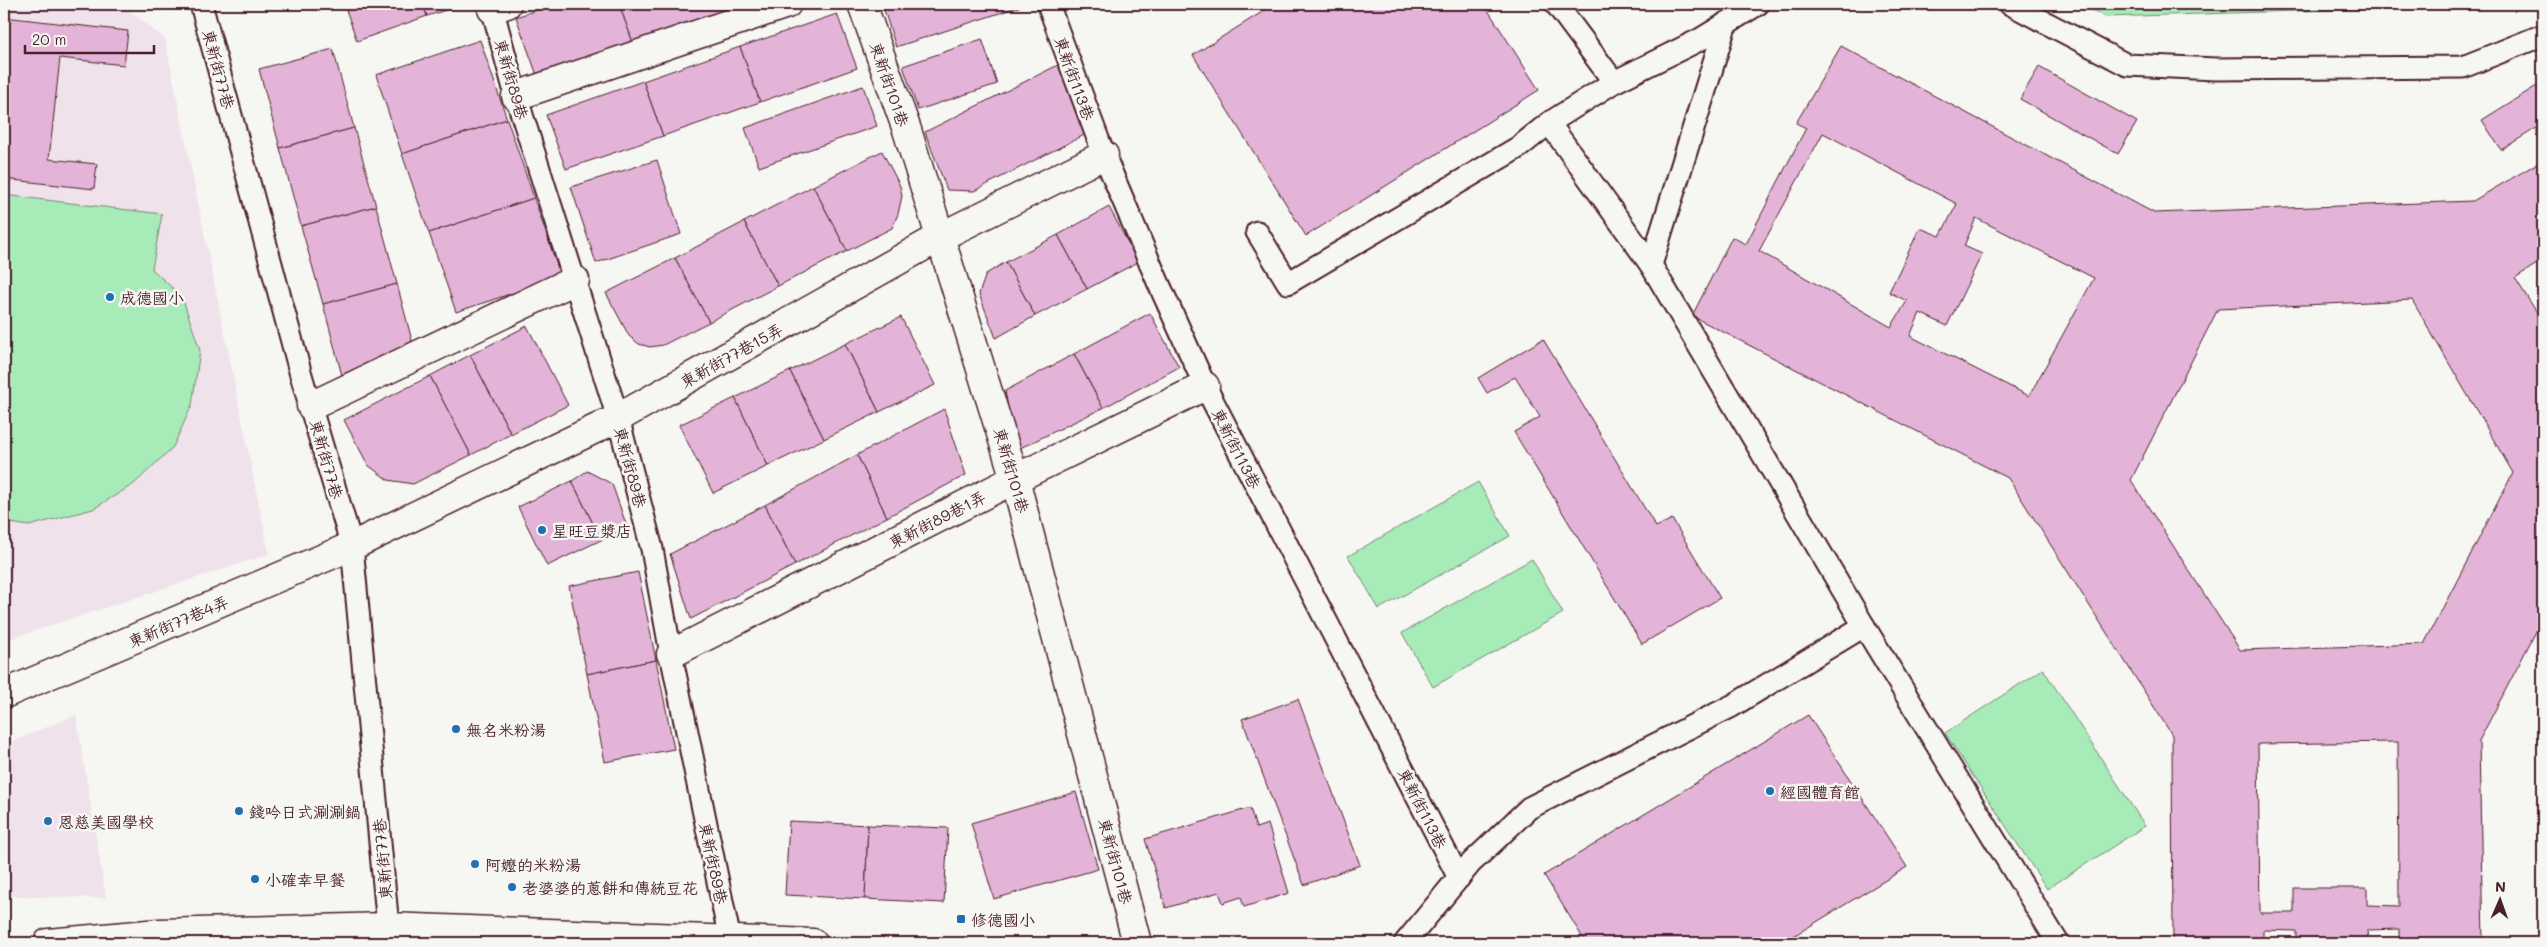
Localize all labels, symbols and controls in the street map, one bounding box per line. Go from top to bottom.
scale bar [25,22,154,54]
street label: 東新街77巷 [198,27,240,111]
text: 20 m [32,29,66,49]
street label: 東新街113巷 [1050,33,1100,123]
street label: 東新街89巷 [490,36,534,122]
street label: 東新街101巷 [866,39,914,129]
place label: 成德國小 [120,287,184,308]
marker: 成德國小 [104,291,116,303]
street label: 東新街77巷15弄 [676,318,786,392]
street label: 東新街113巷 [1208,404,1266,492]
street label: 東新街77巷 [306,417,348,501]
street label: 東新街89巷 [610,424,652,510]
street label: 東新街101巷 [990,425,1034,515]
street label: 東新街89巷1弄 [885,486,989,552]
place label: 星旺豆漿店 [552,520,632,541]
marker: 星旺豆漿店 [536,524,548,536]
street label: 東新街77巷4弄 [125,590,231,652]
place label: 無名米粉湯 [466,719,546,740]
marker: 無名米粉湯 [450,723,462,735]
street label: 東新街113巷 [1394,764,1452,852]
place label: 經國體育館 [1780,781,1860,802]
marker: 經國體育館 [1764,785,1776,797]
place label: 錢吟日式涮涮鍋 [249,801,361,822]
marker: 錢吟日式涮涮鍋 [233,805,245,817]
place label: 恩慈美國學校 [58,811,154,832]
marker: 恩慈美國學校 [42,815,54,827]
street label: 東新街101巷 [1094,816,1138,906]
street label: 東新街77巷 [368,817,396,901]
street label: 東新街89巷 [695,820,733,906]
place label: 阿嬤的米粉湯 [485,854,581,875]
marker: 阿嬤的米粉湯 [469,858,481,870]
place label: 小確幸早餐 [265,869,345,890]
marker: 小確幸早餐 [249,873,261,885]
north arrow [2474,874,2524,924]
place label: 老婆婆的蔥餅和傳統豆花 [522,877,698,898]
text: N [2495,877,2506,896]
marker: 老婆婆的蔥餅和傳統豆花 [506,881,518,893]
place label: 修德國小 [971,909,1035,930]
marker: 修德國小 [955,913,967,925]

